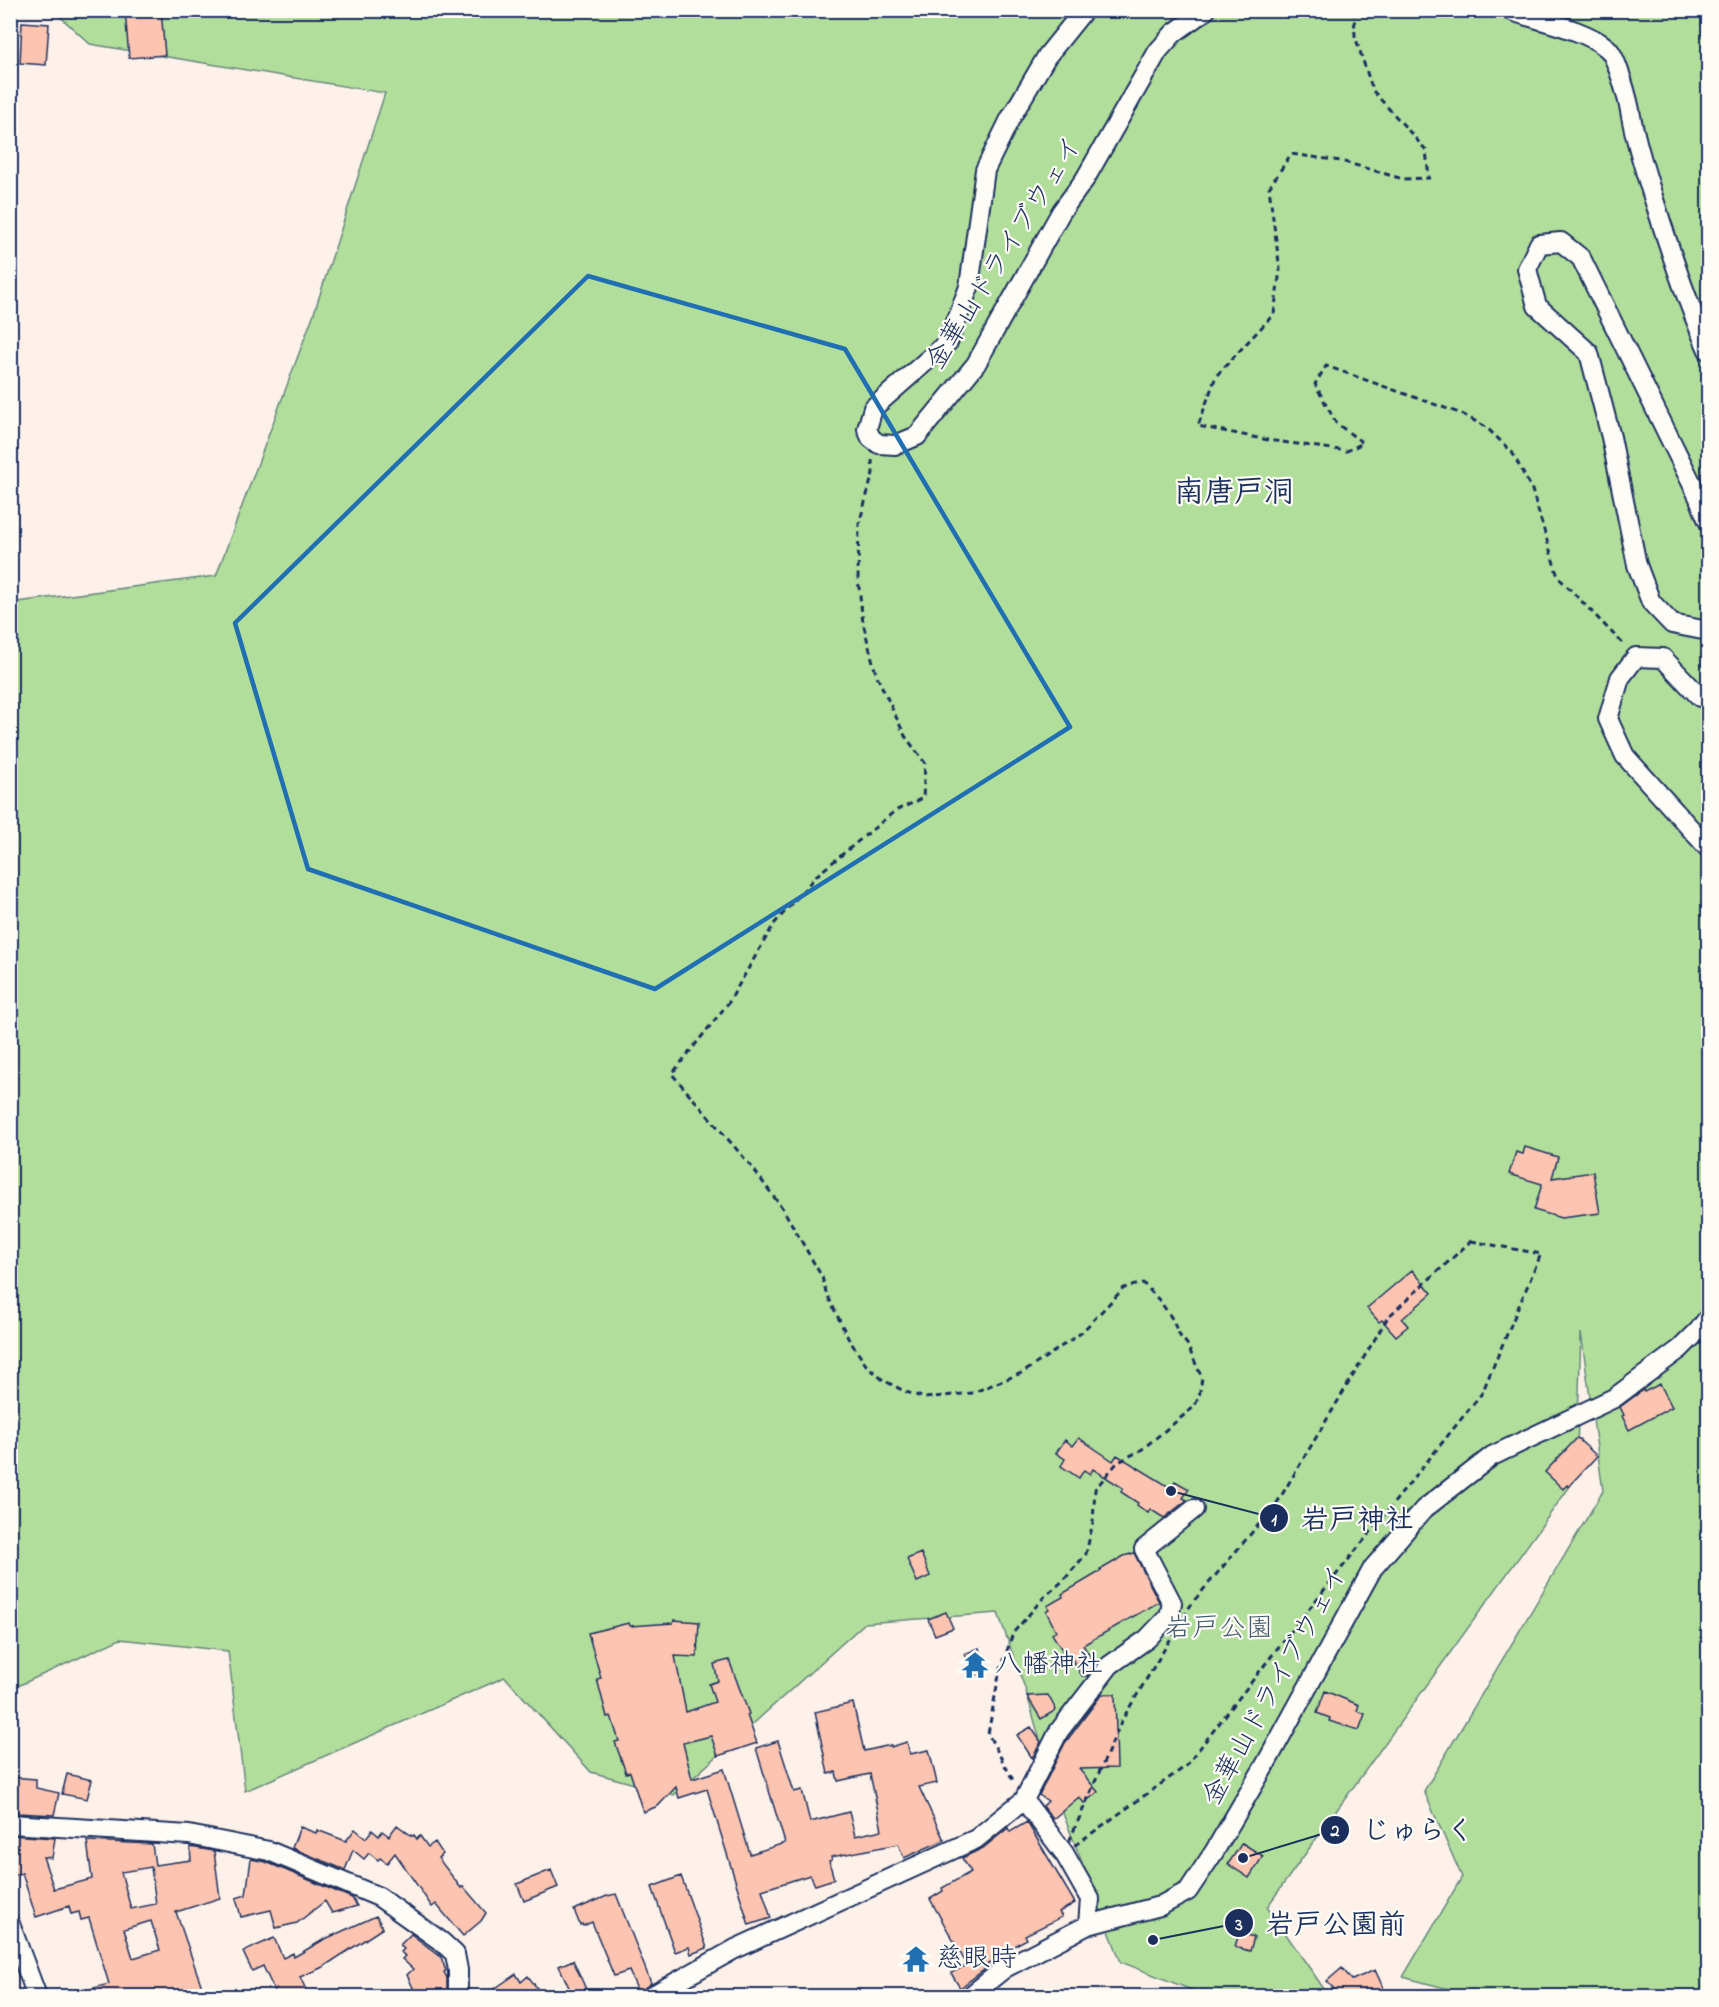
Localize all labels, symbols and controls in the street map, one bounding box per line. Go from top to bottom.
street label: 金華山ドライブウェイ [917,130,1093,378]
district label: 南唐戸洞 [1174,472,1294,516]
callout: 岩戸神社 [1259,1495,1425,1541]
text: 岩戸神社 [1301,1501,1413,1542]
text: 1 [1271,1508,1277,1534]
street label: 金華山ドライブウェイ [1194,1559,1358,1813]
park label: 岩戸公園 [1165,1610,1273,1649]
place label: 八幡神社 [995,1646,1103,1685]
temple icon: 八幡神社 [960,1650,990,1680]
callout: じゅらく [1320,1807,1486,1853]
text: じゅらく [1362,1812,1474,1853]
text: 2 [1330,1819,1340,1845]
callout: 岩戸公園前 [1224,1900,1418,1946]
text: 岩戸公園前 [1266,1906,1406,1947]
text: 3 [1234,1913,1243,1939]
place label: 慈眼時 [936,1940,1017,1979]
temple icon: 慈眼時 [901,1944,931,1974]

